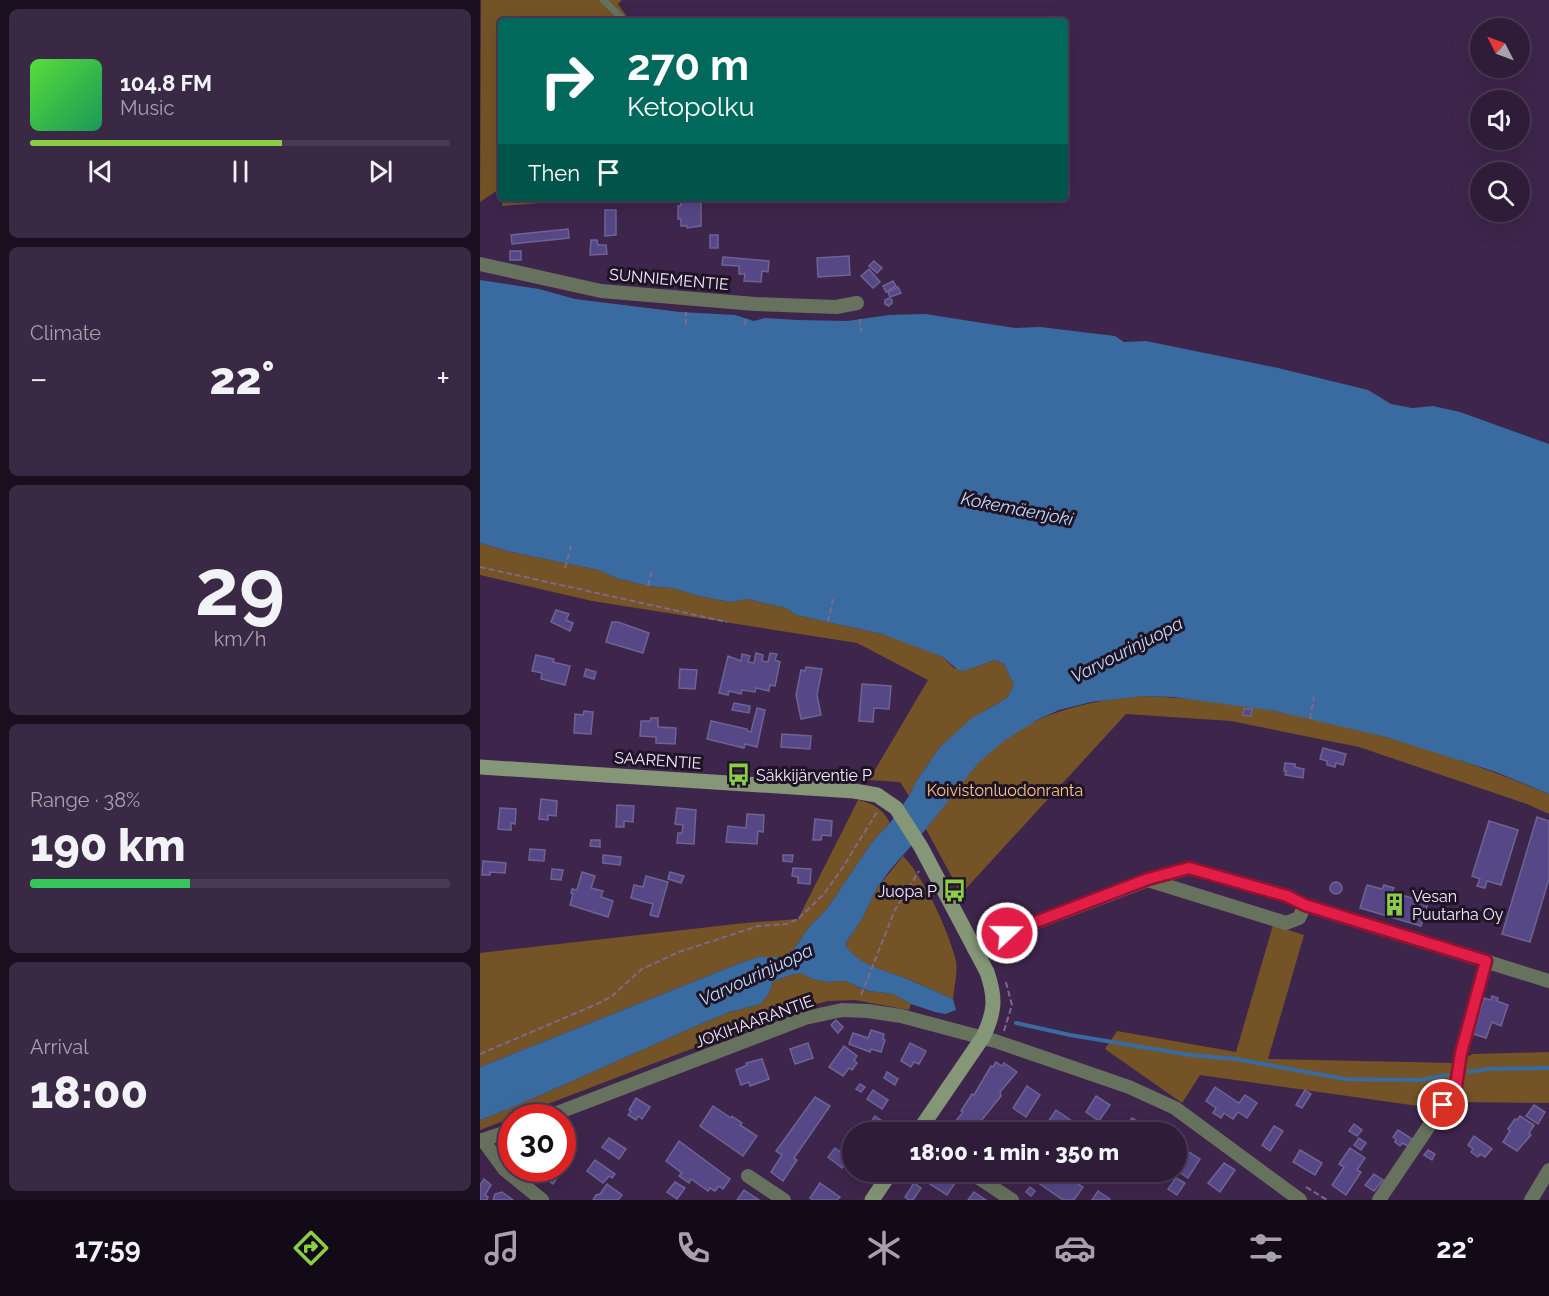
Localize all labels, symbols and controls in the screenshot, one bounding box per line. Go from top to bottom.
north arrow [1470,18,1530,78]
map controls [1470,18,1530,222]
text: 270 m [627,41,749,90]
icon: right [528,42,606,120]
text: 104.8 FM [120,70,212,96]
button: sound [1470,90,1530,150]
text: Ketopolku [627,91,755,122]
text: Music [120,96,174,120]
icon: previous [84,155,117,188]
icon: pause [224,155,257,188]
icon: next [364,155,397,188]
icon: arrive [592,156,625,189]
text: Then [528,160,580,186]
button: search [1470,162,1530,222]
street label: SUNNIEMENTIE [608,265,730,294]
text: Climate [30,321,101,345]
text: 22° [209,352,275,405]
text: − [30,359,48,398]
text: + [436,359,450,398]
water label: Kokemäenjoki [959,487,1076,530]
text: 29 [195,542,285,633]
water label: Varvourinjuopa [1067,612,1186,687]
text: km/h [214,627,266,651]
street label: SAARENTIE [614,748,702,773]
bus stop icon: Säkkijärventie P [725,762,751,788]
place label: Säkkijärventie P [756,766,872,785]
park label: Koivistonluodonranta [927,781,1083,800]
text: Range · 38% [30,788,140,812]
text: 190 km [30,819,186,872]
bus stop icon: Juopa P [942,878,968,904]
place label: Juopa P [878,882,937,901]
place label: Vesan Puutarha Oy [1412,887,1504,924]
building icon: Vesan Puutarha Oy [1381,892,1407,918]
position arrow [975,901,1039,965]
water label: Varvourinjuopa [696,939,816,1010]
street label: JOKIHAARANTIE [692,991,816,1052]
text: Arrival [30,1035,89,1059]
text: 18:00 [30,1066,148,1119]
pin [1417,1079,1468,1130]
icon: arrive [1426,1088,1459,1121]
speed limit sign: 30 [498,1104,576,1182]
text: 18:00 · 1 min · 350 m [910,1139,1119,1165]
icon: directions [290,1227,332,1269]
icon: music [481,1227,523,1269]
icon: phone [672,1227,714,1269]
icon: climate [863,1227,905,1269]
icon: car [1054,1227,1096,1269]
icon: filters [1245,1227,1287,1269]
text: 17:59 [75,1233,141,1264]
text: 22° [1436,1233,1474,1264]

